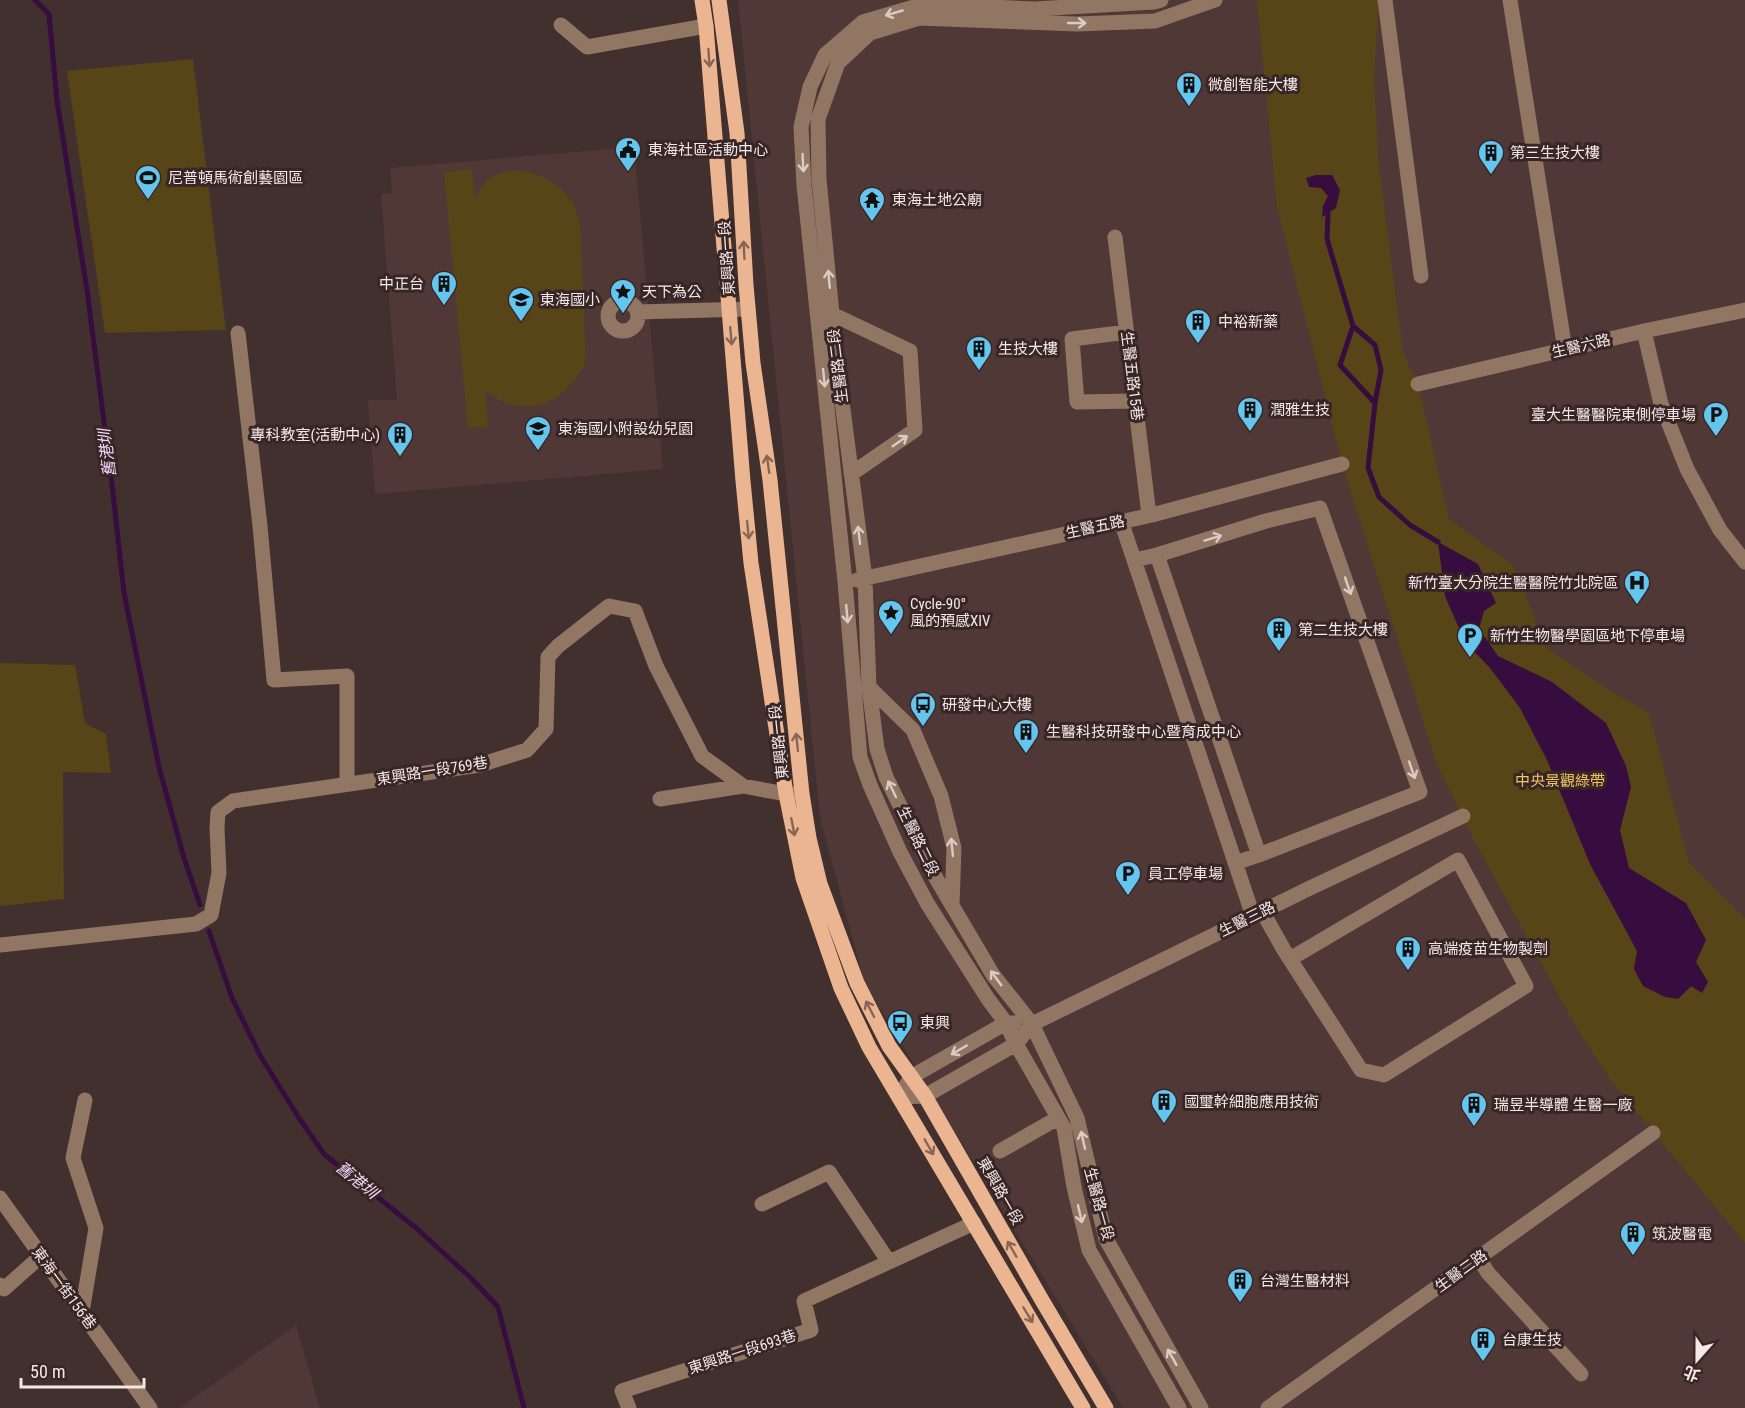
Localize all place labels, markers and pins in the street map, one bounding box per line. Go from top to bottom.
building icon: 微創智能大樓 [1174,70,1204,108]
place label: 微創智能大樓 [1208,76,1298,94]
public building icon: 東海社區活動中心 [613,135,643,173]
building icon: 第三生技大樓 [1476,138,1506,176]
place label: 東海社區活動中心 [648,141,768,159]
place label: 第三生技大樓 [1510,144,1600,162]
sports icon: 尼普頓馬術創藝園區 [133,163,163,201]
place label: 尼普頓馬術創藝園區 [168,169,303,187]
temple icon: 東海土地公廟 [857,185,887,223]
place label: 東海土地公廟 [892,191,982,209]
building icon: 中正台 [429,269,459,307]
place label: 中正台 [379,275,424,293]
place icon: 天下為公 [608,277,638,315]
place label: 天下為公 [642,283,702,301]
school or university icon: 東海國小 [506,285,536,323]
place label: 東海國小 [540,291,600,309]
building icon: 中裕新藥 [1183,307,1213,345]
place label: 中裕新藥 [1218,313,1278,331]
building icon: 生技大樓 [964,334,994,372]
place label: 生技大樓 [998,340,1058,358]
building icon: 潤雅生技 [1235,395,1265,433]
parking icon: 臺大生醫醫院東側停車場 [1701,400,1731,438]
place label: 潤雅生技 [1270,401,1330,419]
place label: 臺大生醫醫院東側停車場 [1531,406,1696,424]
school or university icon: 東海國小附設幼兒園 [523,414,553,452]
building icon: 專科教室(活動中心) [385,420,415,458]
place label: 東海國小附設幼兒園 [558,420,693,438]
place label: 專科教室(活動中心) [251,426,380,444]
hospital icon: 新竹臺大分院生醫醫院竹北院區 [1622,568,1652,606]
place label: 新竹臺大分院生醫醫院竹北院區 [1408,574,1618,592]
place label: Cycle-90° 風的預感XIV [910,595,991,630]
place icon: Cycle-90° 風的預感XIV [876,598,906,636]
building icon: 第二生技大樓 [1264,615,1294,653]
place label: 第二生技大樓 [1298,621,1388,639]
parking icon: 新竹生物醫學園區地下停車場 [1455,621,1485,659]
place label: 新竹生物醫學園區地下停車場 [1490,627,1685,645]
bus stop icon: 研發中心大樓 [908,690,938,728]
place label: 研發中心大樓 [942,696,1032,714]
building icon: 生醫科技研發中心暨育成中心 [1011,717,1041,755]
place label: 生醫科技研發中心暨育成中心 [1046,723,1241,741]
parking icon: 員工停車場 [1113,859,1143,897]
place label: 員工停車場 [1148,865,1223,883]
building icon: 高端疫苗生物製劑 [1393,934,1423,972]
place label: 高端疫苗生物製劑 [1428,940,1548,958]
bus stop icon: 東興 [885,1008,915,1046]
place label: 東興 [920,1014,950,1032]
building icon: 國璽幹細胞應用技術 [1149,1087,1179,1125]
building icon: 瑞昱半導體 生醫一廠 [1459,1090,1489,1128]
place label: 國璽幹細胞應用技術 [1184,1093,1319,1111]
place label: 瑞昱半導體 生醫一廠 [1494,1096,1632,1114]
building icon: 筑波醫電 [1618,1219,1648,1257]
place label: 筑波醫電 [1652,1225,1712,1243]
building icon: 台灣生醫材料 [1225,1266,1255,1304]
place label: 台灣生醫材料 [1260,1272,1350,1290]
building icon: 台康生技 [1468,1325,1498,1363]
place label: 台康生技 [1502,1331,1562,1349]

